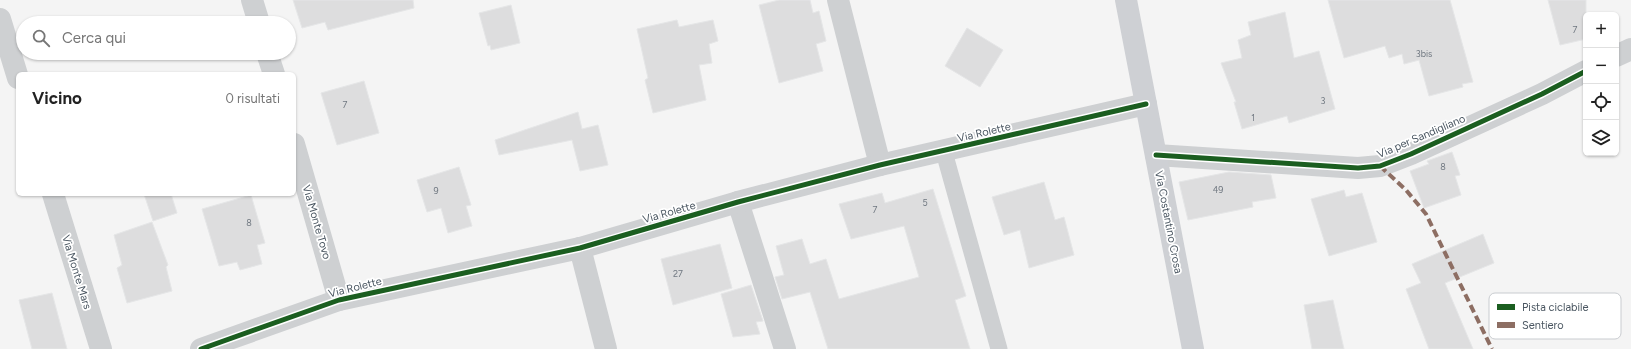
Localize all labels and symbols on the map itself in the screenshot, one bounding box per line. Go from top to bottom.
house number: 7 [1573,24,1578,35]
house number: 3bis [1416,48,1432,59]
house number: 3 [1321,95,1326,106]
house number: 7 [343,99,348,110]
house number: 1 [1251,112,1255,123]
street label: Via per Sandigliano [1375,112,1467,161]
street label: Via Rolette [956,120,1012,145]
house number: 8 [1440,161,1446,172]
street label: Via Costantino Crosa [1152,170,1185,275]
street label: Via Monte Tovo [300,183,333,261]
house number: 49 [1213,184,1223,195]
house number: 9 [433,185,439,196]
house number: 5 [922,197,928,208]
street label: Via Rolette [641,199,697,226]
house number: 7 [873,204,878,215]
house number: 8 [246,217,252,228]
street label: Via Monte Mars [59,233,94,311]
house number: 27 [673,268,683,279]
street label: Via Rolette [327,275,383,300]
legend [1489,293,1621,339]
text: Pista ciclabile [1522,301,1588,314]
text: Sentiero [1522,319,1564,332]

